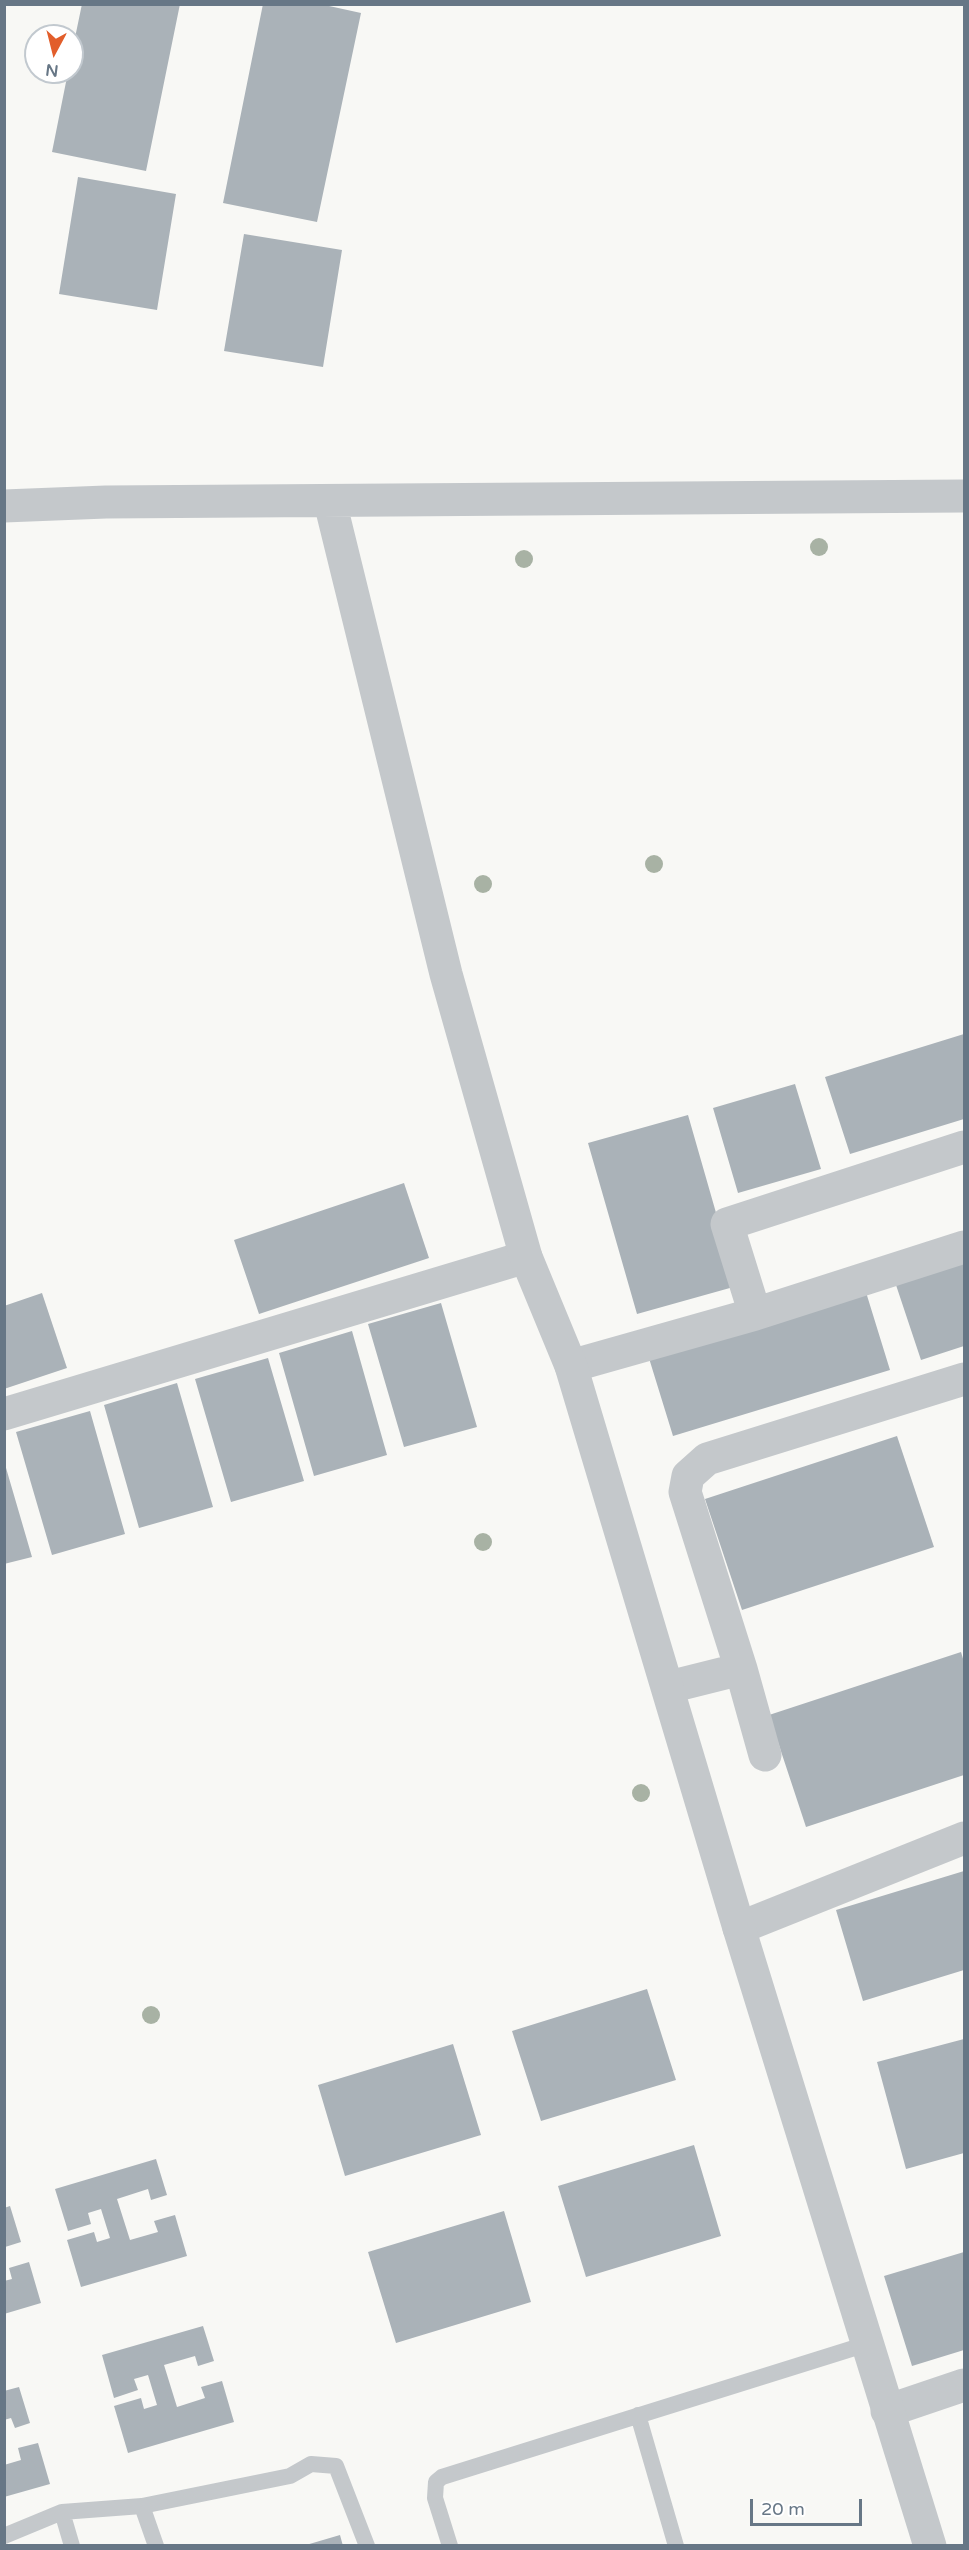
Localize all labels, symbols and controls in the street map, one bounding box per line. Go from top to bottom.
north arrow [24,24,84,84]
text: N [44,59,60,81]
scale bar [753,2487,866,2525]
text: 20 m [761,2498,805,2520]

